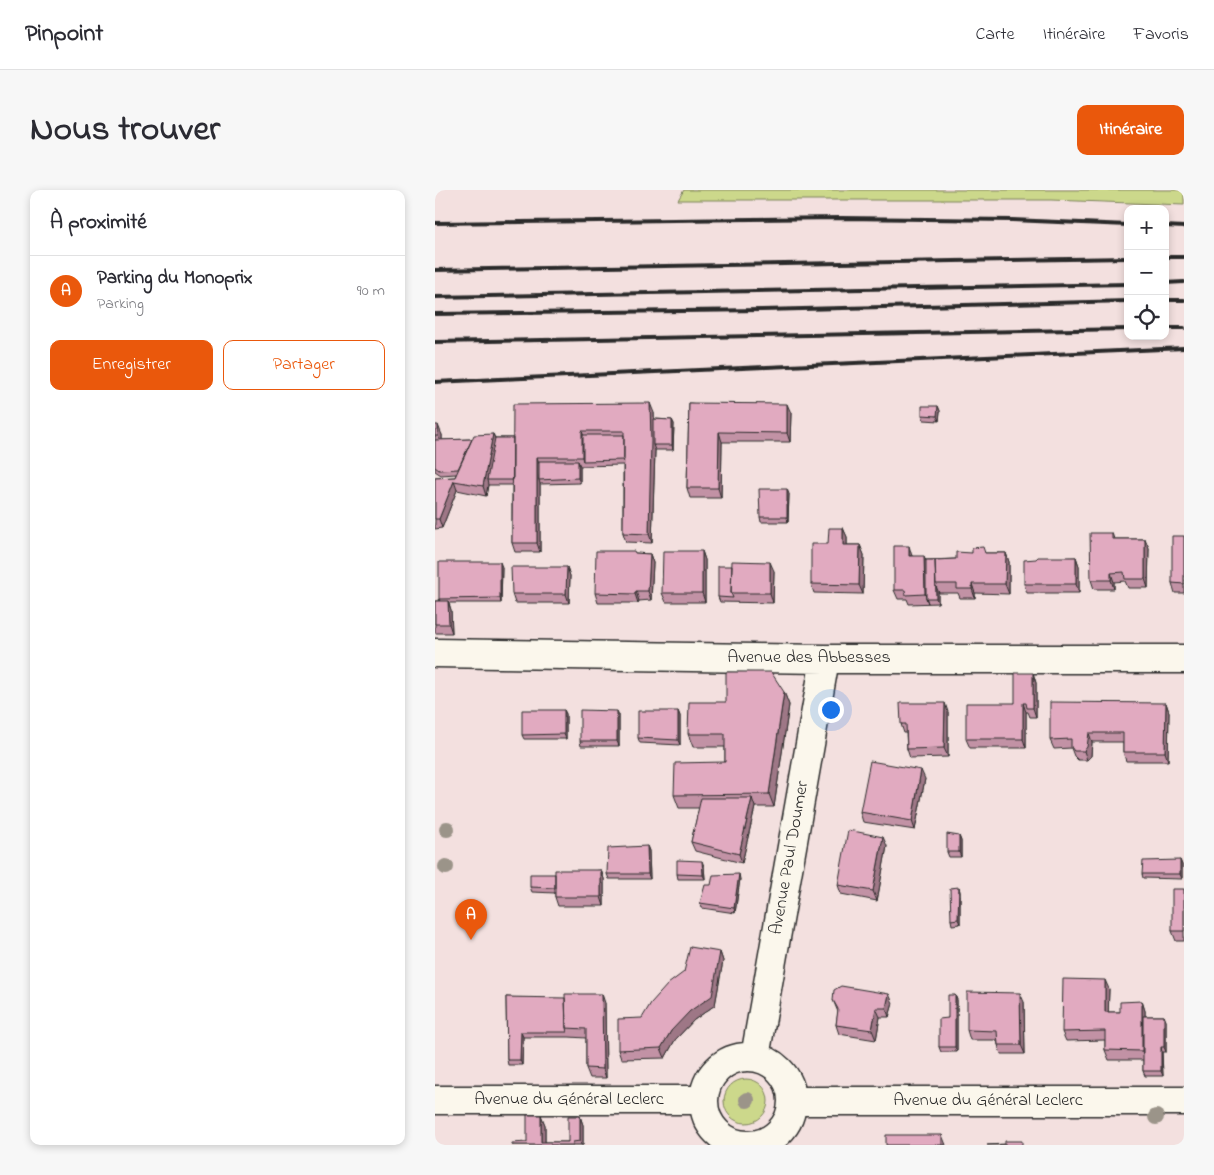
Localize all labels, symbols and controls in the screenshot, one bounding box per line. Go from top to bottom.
text: Pinpoint [25,17,103,52]
text: Carte [975,22,1015,48]
text: Itinéraire [1043,22,1105,48]
text: Favoris [1133,22,1189,48]
text: Nous trouver [30,105,220,156]
button: Itinéraire [1077,105,1184,155]
map controls [1124,205,1169,340]
button: + [1124,205,1169,250]
text: À proximité [50,208,147,238]
button: − [1124,250,1169,295]
text: Parking du Monoprix [97,265,252,292]
text: A [61,279,71,303]
text: 90 m [357,279,385,303]
text: Parking [97,292,144,316]
button: locate [1124,295,1169,340]
button: Enregistrer [50,340,213,390]
button: Partager [223,340,385,390]
street label: Avenue des Abbesses [727,645,891,671]
your location [818,697,844,723]
street label: Avenue Paul Doumer [764,779,816,937]
pin: A [455,899,487,940]
street label: Avenue du Général Leclerc [474,1087,664,1113]
street label: Avenue du Général Leclerc [893,1088,1083,1114]

